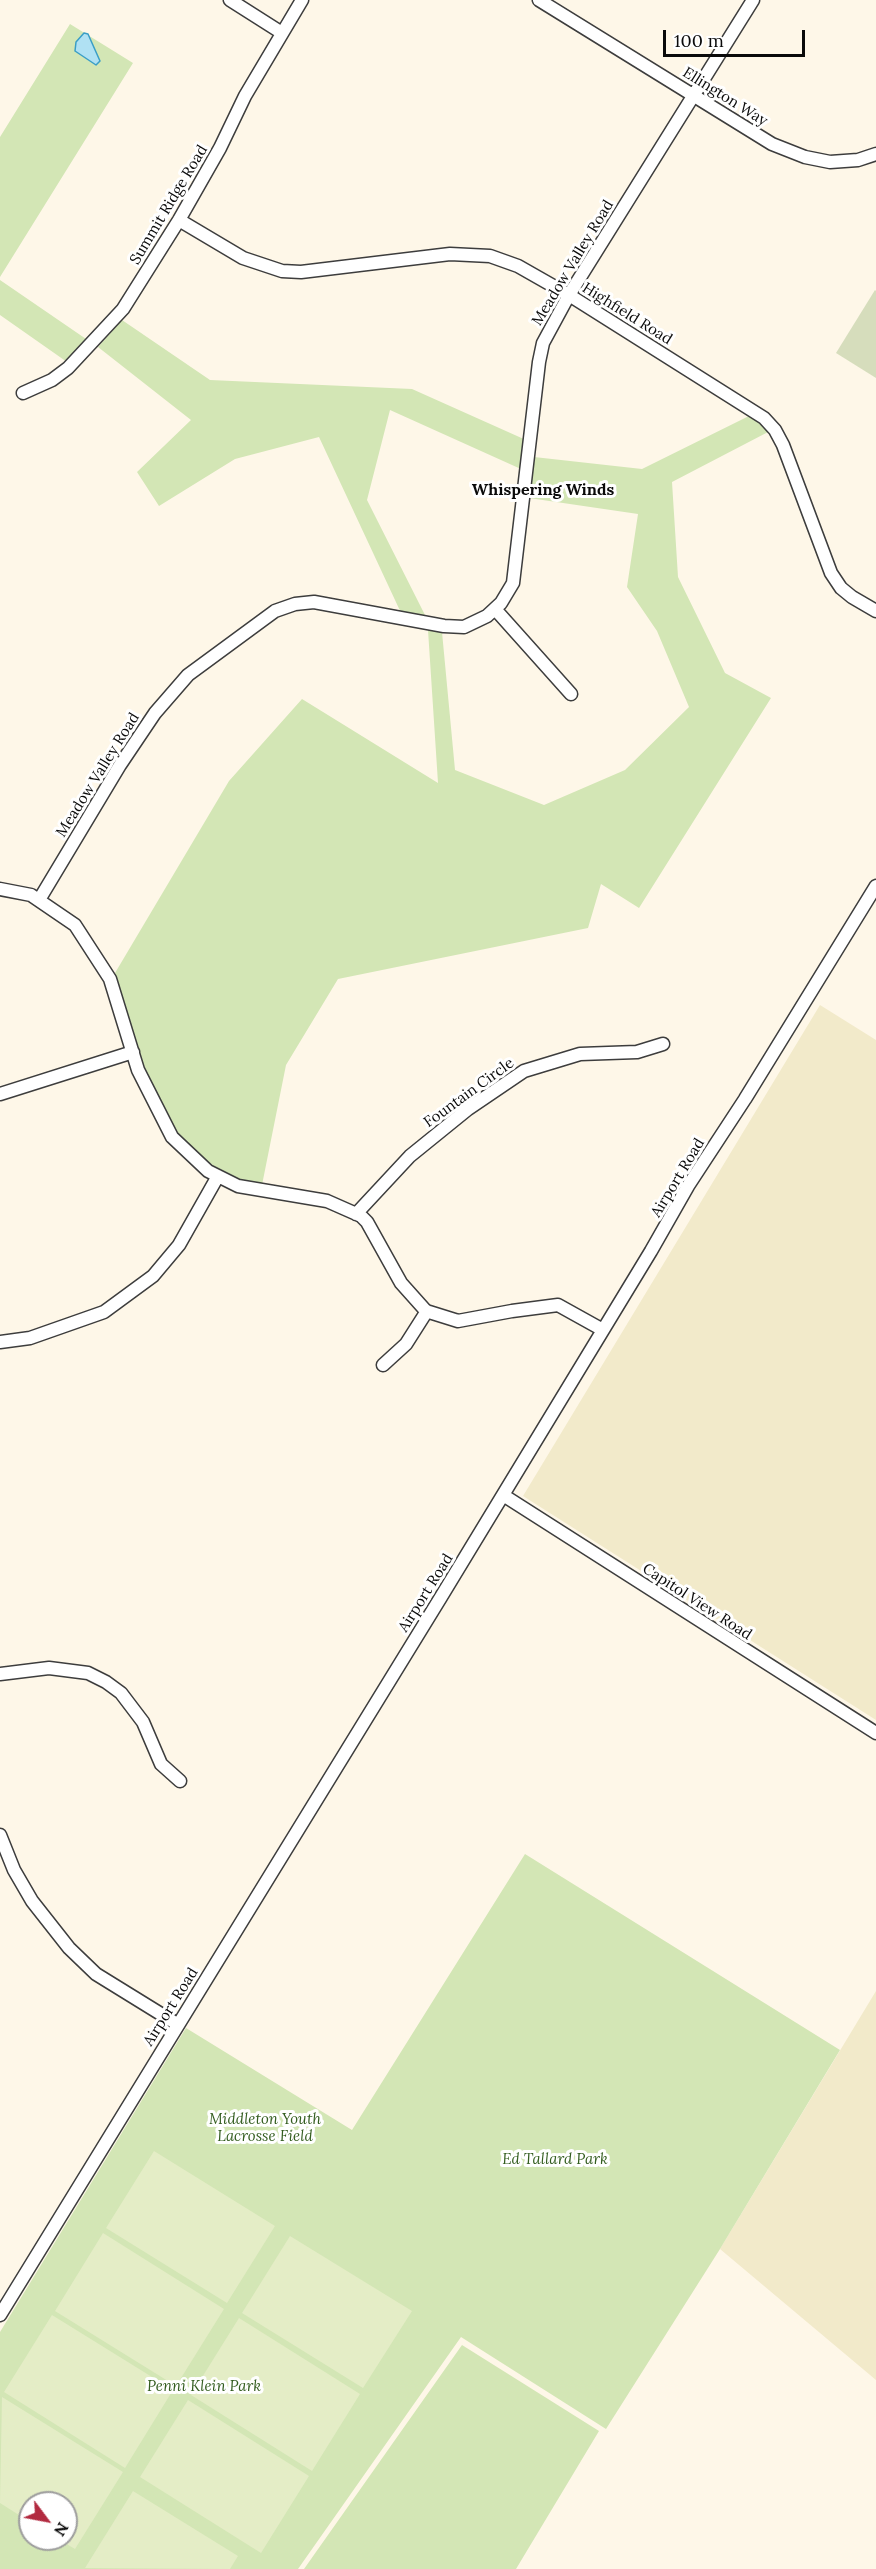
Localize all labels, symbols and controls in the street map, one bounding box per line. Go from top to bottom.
scale bar [666,18,808,56]
text: 100 m [674,29,724,52]
street label: Ellington Way [679,64,771,130]
street label: Summit Ridge Road [126,142,212,268]
street label: Meadow Valley Road [528,197,618,329]
street label: Highfield Road [579,279,675,349]
district label: Whispering Winds [472,480,614,500]
street label: Meadow Valley Road [52,710,144,840]
street label: Fountain Circle [421,1054,517,1132]
street label: Airport Road [647,1135,709,1221]
street label: Airport Road [395,1551,457,1635]
street label: Capitol View Road [639,1560,755,1644]
street label: Airport Road [140,1965,202,2049]
park label: Middleton Youth Lacrosse Field [209,2111,321,2146]
park label: Ed Tallard Park [502,2151,608,2169]
park label: Penni Klein Park [147,2378,261,2396]
north arrow [18,2491,78,2551]
text: N [50,2519,73,2540]

